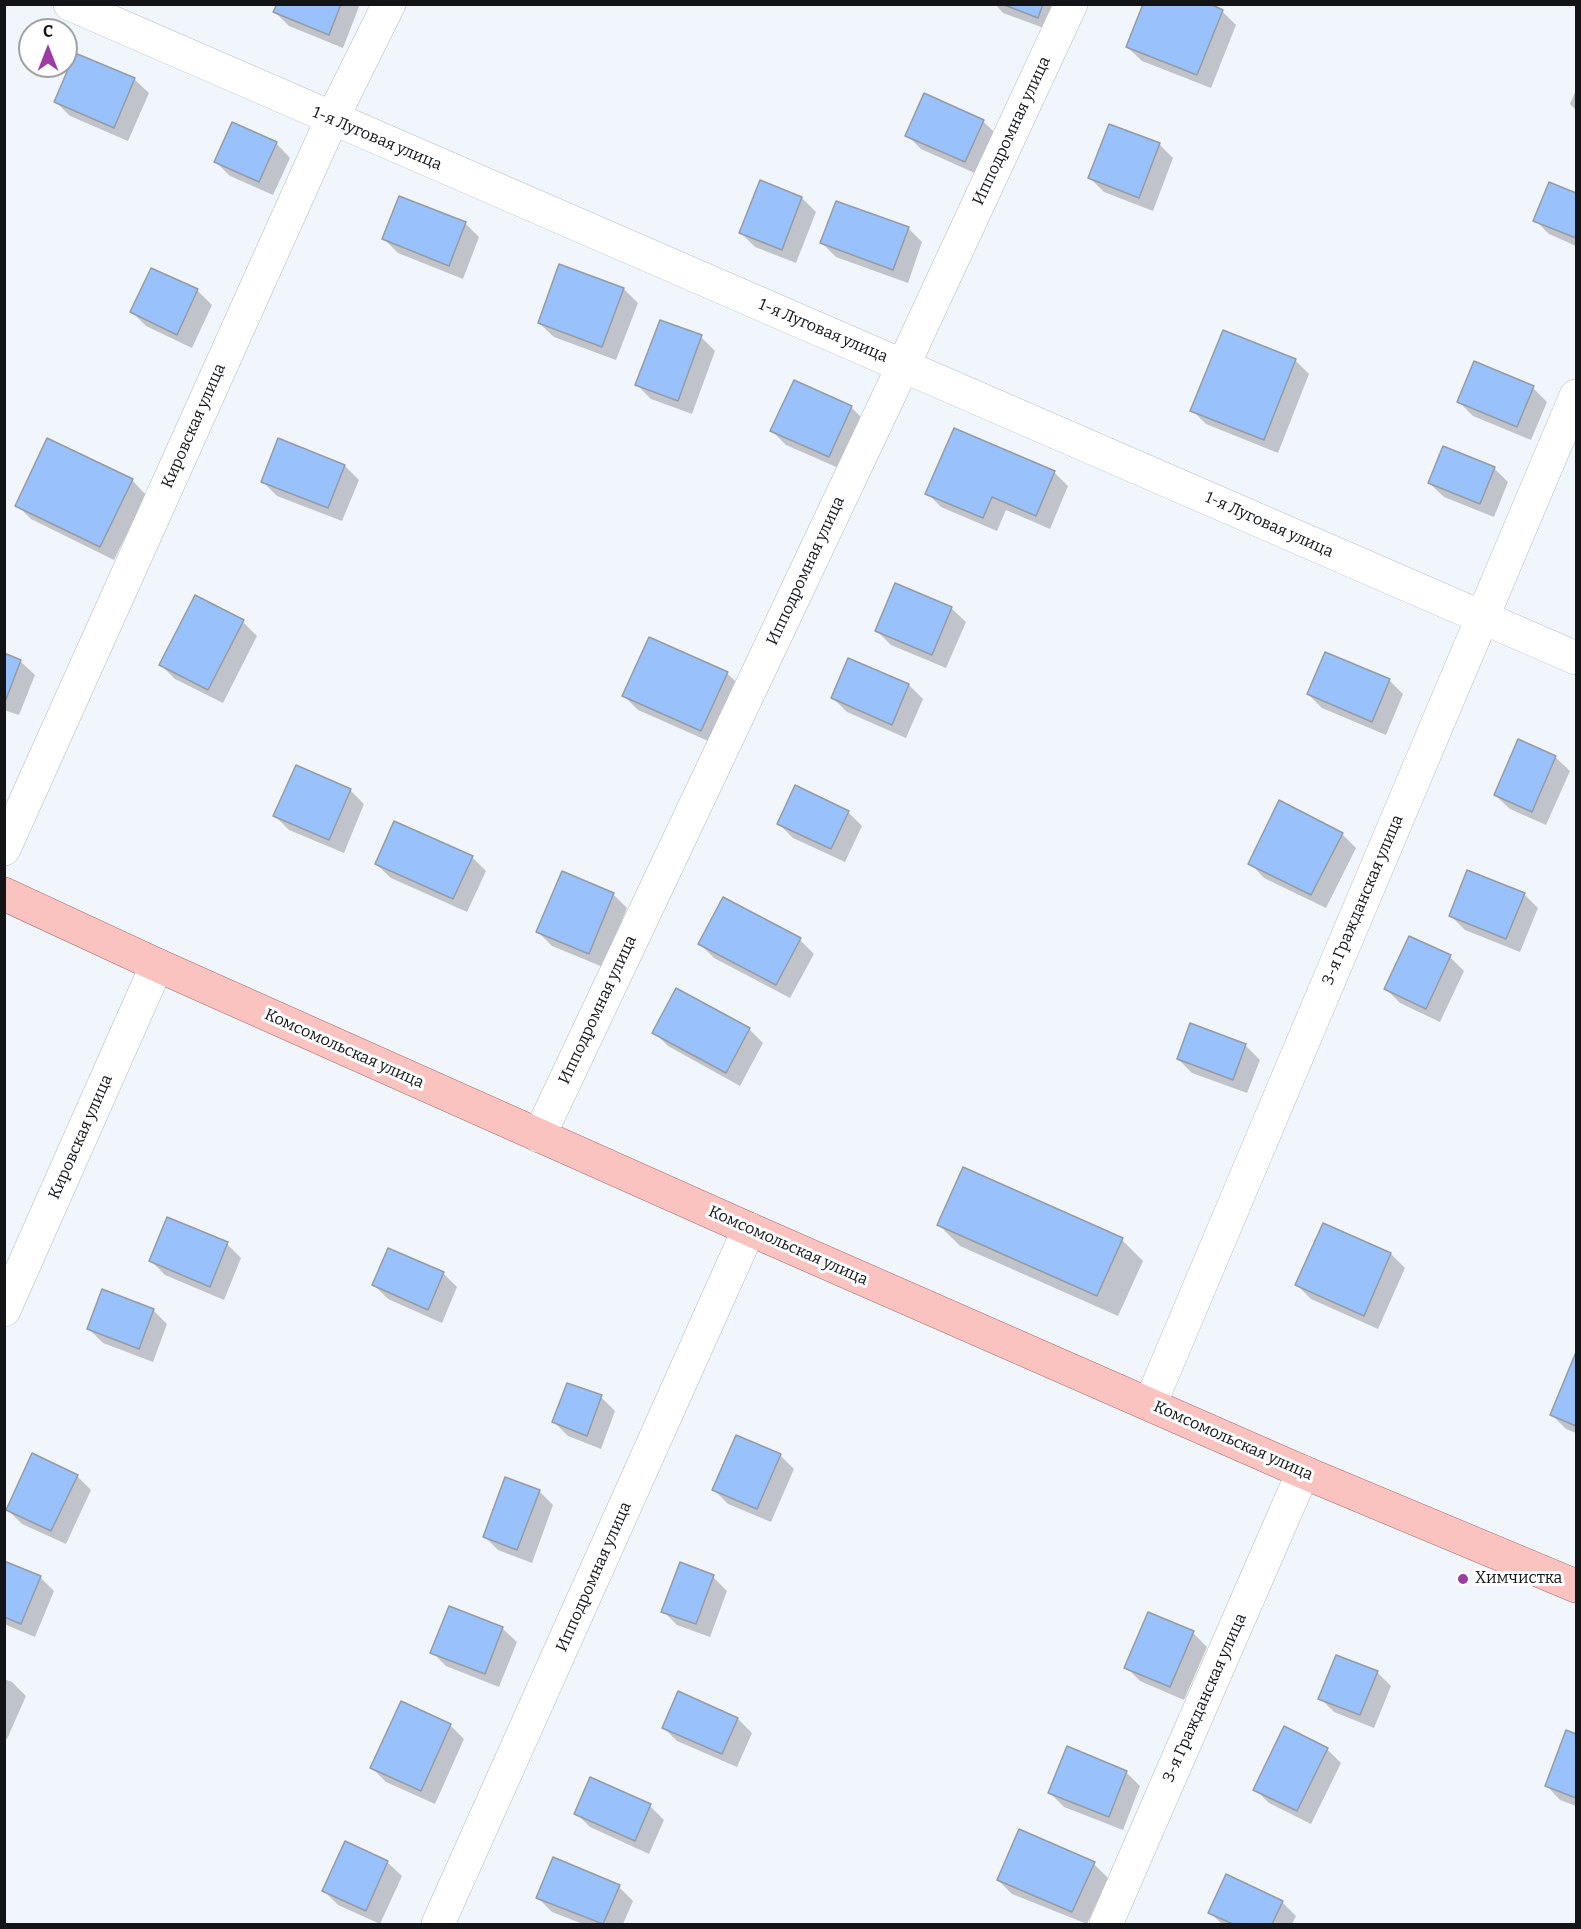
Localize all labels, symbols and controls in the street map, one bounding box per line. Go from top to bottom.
north arrow [18,18,78,78]
text: С [43,22,53,41]
street label: Ипподромная улица [969,54,1055,208]
street label: 1-я Луговая улица [310,103,444,175]
street label: 1-я Луговая улица [756,295,890,367]
street label: Кировская улица [158,361,230,491]
street label: 1-я Луговая улица [1202,488,1336,562]
street label: Ипподромная улица [763,494,849,648]
street label: 3-я Гражданская улица [1318,812,1408,988]
street label: Ипподромная улица [555,933,641,1087]
street label: Комсомольская улица [261,1005,427,1093]
street label: Кировская улица [45,1072,117,1202]
street label: Комсомольская улица [705,1202,871,1290]
street label: Комсомольская улица [1150,1397,1316,1485]
street label: Ипподромная улица [552,1499,636,1655]
place label: Химчистка [1475,1569,1562,1589]
marker: Химчистка [1456,1572,1470,1586]
street label: 3-я Гражданская улица [1159,1611,1251,1785]

